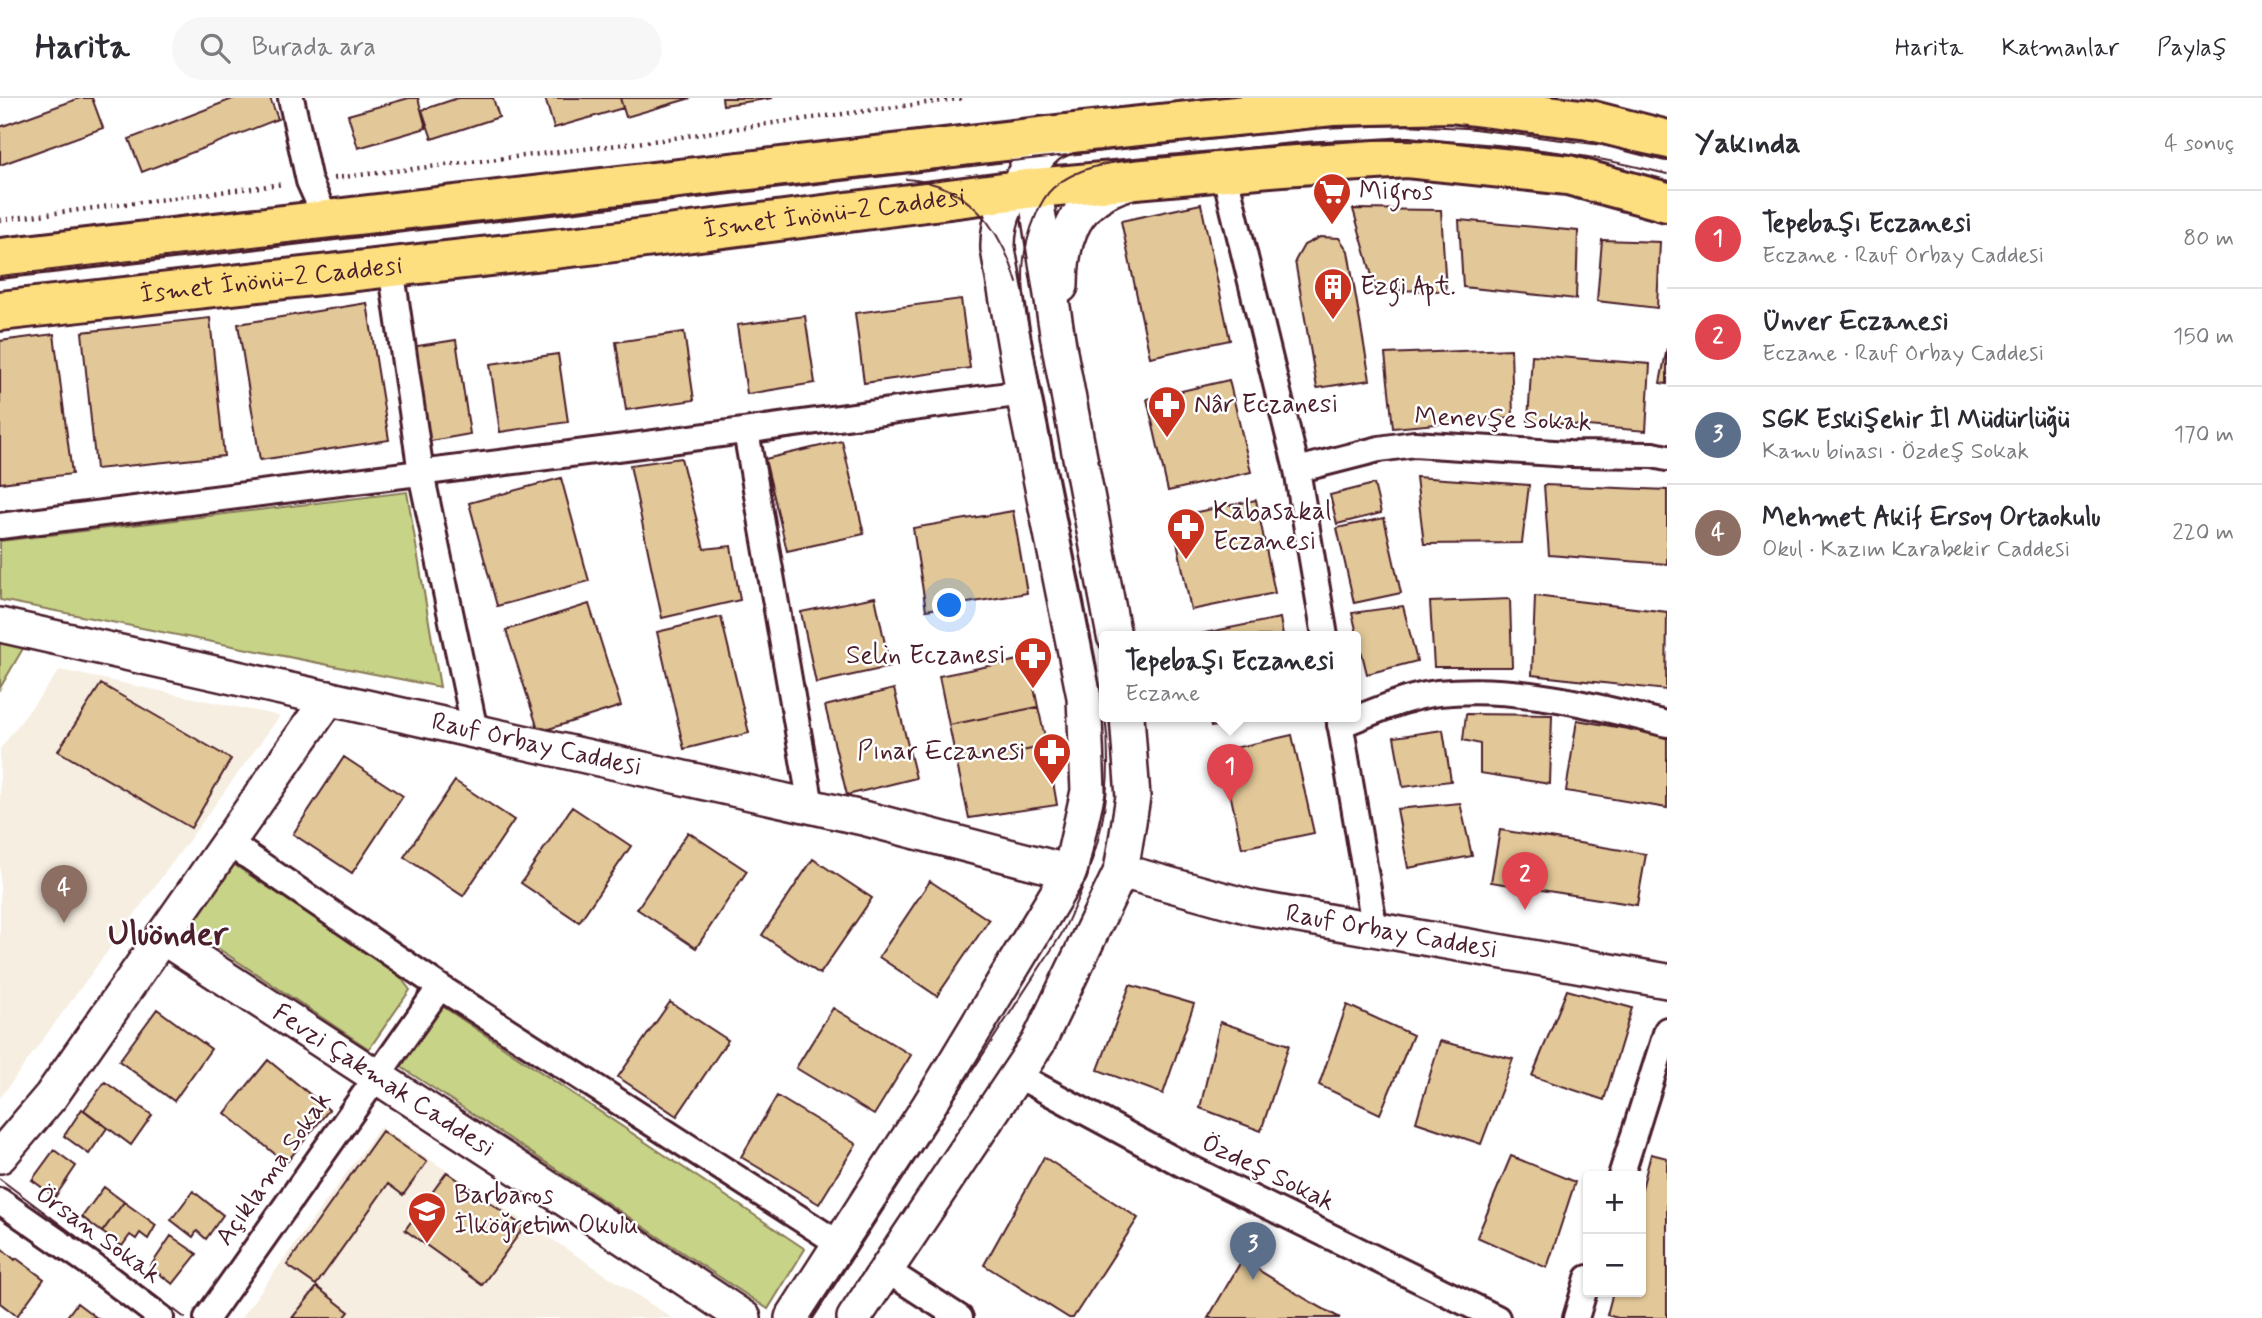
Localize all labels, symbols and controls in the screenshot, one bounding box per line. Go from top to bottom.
search box [172,17,662,80]
text: Harita [35,26,130,70]
icon: search [196,29,234,67]
text: Burada ara [252,31,376,65]
text: Harita [1895,33,1963,64]
text: Katmanlar [2001,33,2119,64]
text: Paylaş [2157,33,2227,64]
text: Yakında [1695,124,1801,163]
text: 4 sonuç [2164,129,2234,159]
supermarket icon: Migros [1311,171,1353,226]
place label: Migros [1359,175,1433,212]
street label: İsmet İnönü-2 Caddesi [701,180,967,247]
text: Tepebaşı Eczanesi [1762,207,1972,241]
text: 1 [1713,224,1723,254]
text: 80 m [2183,224,2234,254]
text: Eczane · Rauf Orbay Caddesi [1762,241,2045,271]
street label: İsmet İnönü-2 Caddesi [138,249,404,312]
building icon: Ezgi Apt. [1312,266,1354,321]
place label: Ezgi Apt. [1360,270,1456,307]
text: Ünver Eczanesi [1762,305,1949,339]
text: 2 [1712,322,1724,352]
text: 150 m [2173,322,2234,352]
text: Eczane · Rauf Orbay Caddesi [1762,339,2045,369]
pharmacy icon: Nâr Eczanesi [1146,384,1188,439]
place label: Nâr Eczanesi [1194,388,1339,422]
street label: Menevşe Sokak [1414,400,1592,440]
text: SGK Eskişehir İl Müdürlüğü [1762,403,2069,437]
text: 3 [1713,420,1723,450]
text: 170 m [2174,420,2234,450]
text: Kamu binası · Özdeş Sokak [1762,437,2029,467]
place label: Kabasakal Eczanesi [1213,495,1332,559]
text: Mehmet Akif Ersoy Ortaokulu [1762,501,2100,535]
pharmacy icon: Kabasakal Eczanesi [1165,506,1207,561]
text: 4 [1711,518,1725,548]
text: 220 m [2172,518,2234,548]
text: Okul · Kazım Karabekir Caddesi [1762,535,2071,565]
your location [932,588,966,622]
popup [1099,631,1361,722]
pharmacy icon: Selin Eczanesi [1012,635,1054,690]
place label: Selin Eczanesi [846,639,1006,673]
text: Tepebaşı Eczanesi [1125,645,1335,679]
text: Eczane [1125,679,1200,709]
street label: Rauf Orbay Caddesi [428,705,645,785]
pharmacy icon: Pınar Eczanesi [1031,731,1073,786]
place label: Pınar Eczanesi [857,735,1025,769]
pin: 1 [1207,744,1253,802]
pin: 2 [1502,852,1548,910]
pin: 4 [41,865,87,923]
street label: Rauf Orbay Caddesi [1283,897,1501,968]
district label: Uluönder [108,913,229,957]
street label: Fevzi Çakmak Caddesi [266,996,501,1166]
street label: Açıklama Sokak [208,1085,340,1253]
street label: Özdeş Sokak [1196,1126,1340,1220]
map controls [1583,1171,1646,1297]
button: + [1583,1171,1646,1234]
street label: Örsan Sokak [28,1178,168,1292]
place label: Barbaros İlköğretim Okulu [454,1179,638,1243]
school or university icon: Barbaros İlköğretim Okulu [406,1190,448,1245]
pin: 3 [1230,1222,1276,1280]
button: − [1583,1234,1646,1297]

